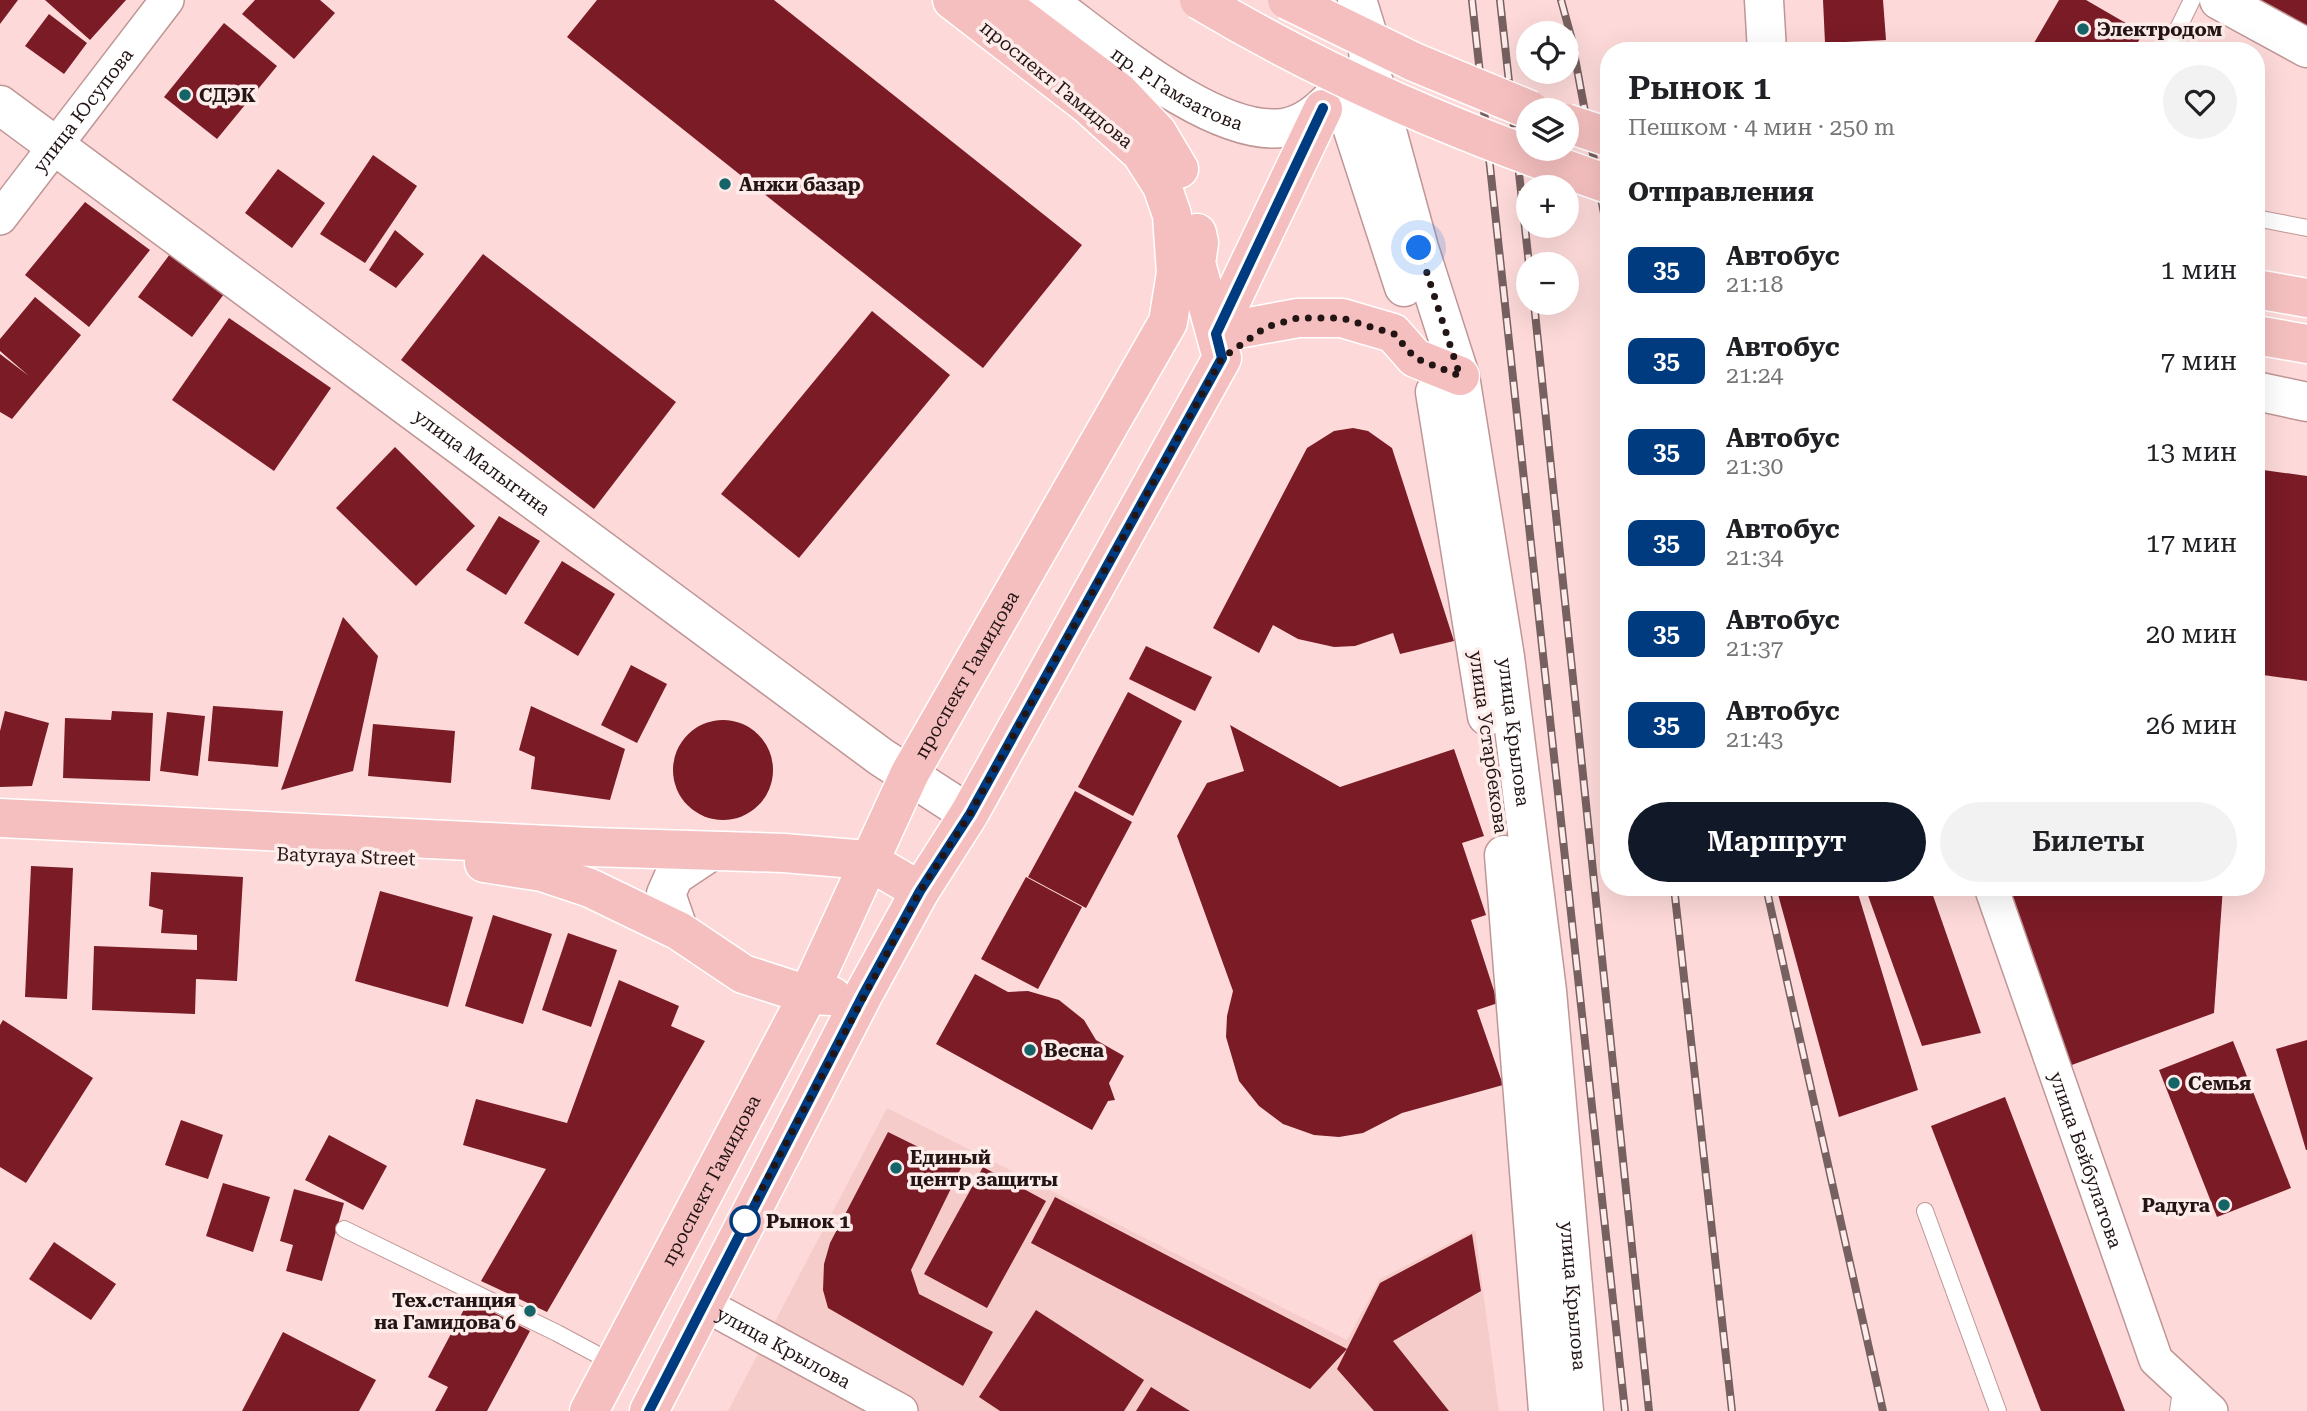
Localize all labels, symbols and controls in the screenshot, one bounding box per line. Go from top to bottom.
street label: проспект Гамидова [976,16,1138,154]
place label: Электродом [2097,18,2222,41]
map controls [1516,21,1579,315]
button: locate [1516,21,1579,84]
marker: Электродом [2075,21,2091,37]
street label: пр. Р.Гамзатова [1107,42,1246,136]
street label: улица Юсупова [28,43,138,177]
button: heart [2163,65,2237,139]
text: Рынок 1 [1628,68,1771,107]
place label: СДЭК [199,84,256,107]
marker: СДЭК [177,87,193,103]
button: layers [1516,98,1579,161]
text: Пешком · 4 мин · 250 m [1628,114,1895,141]
place label: Анжи базар [739,173,861,196]
button: + [1516,175,1579,238]
marker: Анжи базар [717,176,733,192]
text: Отправления [1628,177,1814,207]
your location [1401,230,1436,265]
text: Автобус [1726,241,1840,271]
button: − [1516,252,1579,315]
text: 1 мин [2160,255,2237,285]
text: 35 [1653,256,1680,284]
text: 21:18 [1726,271,1783,298]
text: Автобус [1726,332,1840,362]
text: 7 мин [2160,346,2237,376]
text: 35 [1653,347,1680,375]
text: 21:24 [1726,362,1783,389]
street label: улица Малыгина [409,404,555,521]
text: Автобус [1726,423,1840,453]
text: 13 мин [2146,437,2237,467]
text: 35 [1653,438,1680,466]
text: 21:30 [1726,453,1783,480]
text: Автобус [1726,514,1840,544]
text: 17 мин [2146,528,2237,558]
text: 35 [1653,529,1680,557]
text: 21:34 [1726,544,1783,571]
street label: проспект Гамидова [910,586,1024,763]
text: Автобус [1726,605,1840,635]
text: 20 мин [2146,619,2237,649]
text: 35 [1653,620,1680,648]
text: 21:37 [1726,635,1783,662]
street label: улица Устарбекова [1464,649,1513,836]
street label: улица Крылова [1493,657,1535,808]
text: Автобус [1726,696,1840,726]
text: 26 мин [2146,710,2237,740]
text: 35 [1653,711,1680,739]
text: 21:43 [1726,726,1783,753]
button: Маршрут [1628,802,1926,882]
button: Билеты [1940,802,2237,882]
street label: Batyraya Street [276,843,416,870]
place label: Весна [1044,1039,1104,1062]
marker: Весна [1022,1042,1038,1058]
street label: улица Бейбулатова [2044,1069,2127,1252]
place label: Семья [2188,1072,2251,1095]
marker: Семья [2166,1075,2182,1091]
street label: проспект Гамидова [657,1090,766,1270]
place label: Единый центр защиты [910,1146,1058,1191]
marker: Единый центр защиты [888,1160,904,1176]
place label: Радуга [2142,1194,2210,1217]
marker: Радуга [2216,1197,2232,1213]
marker: Рынок 1 [730,1206,760,1236]
place label: Рынок 1 [766,1210,850,1233]
street label: улица Крылова [1555,1221,1591,1372]
place label: Тех.станция на Гамидова 6 [374,1289,516,1334]
street label: улица Крылова [712,1302,855,1394]
marker: Тех.станция на Гамидова 6 [522,1303,538,1319]

